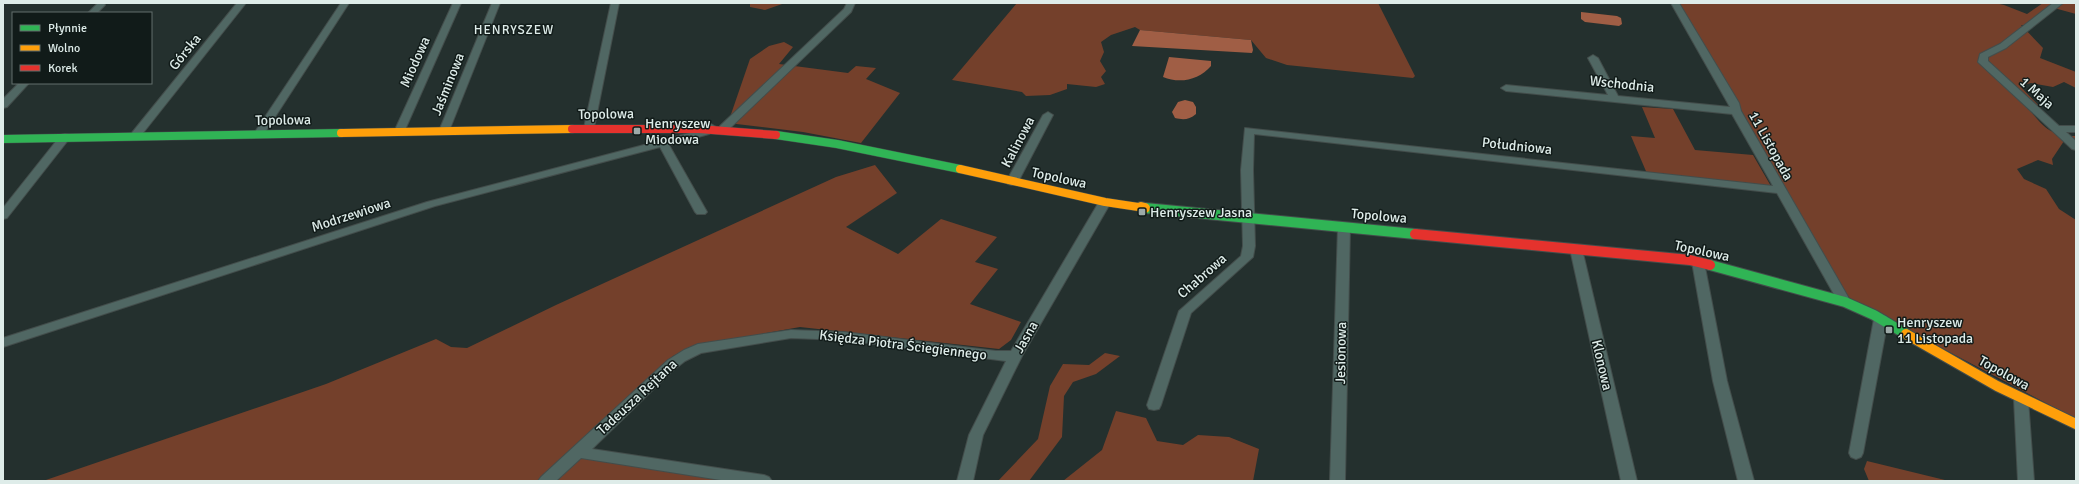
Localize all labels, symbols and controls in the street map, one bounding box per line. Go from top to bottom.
legend [12,12,152,84]
text: Płynnie [48,21,87,36]
district label: HENRYSZEW [474,22,554,38]
street label: Górska [165,30,205,74]
street label: Miodowa [396,34,434,90]
text: Wolno [48,41,80,56]
street label: Jaśminowa [428,50,468,118]
text: Korek [48,61,77,76]
street label: Wschodnia [1589,72,1655,96]
street label: 1 Maja [2016,73,2058,113]
street label: Topolowa [578,105,634,123]
street label: 11 Listopada [1745,109,1797,183]
street label: Topolowa [255,111,311,129]
street label: Kalinowa [998,114,1038,170]
place label: Henryszew Miodowa [645,115,710,148]
marker: Henryszew Miodowa [632,126,642,136]
street label: Południowa [1481,134,1553,158]
street label: Topolowa [1030,164,1088,192]
street label: Modrzewiowa [309,194,393,236]
place label: Henryszew Jasna [1150,204,1252,221]
street label: Topolowa [1350,205,1408,227]
marker: Henryszew Jasna [1137,207,1147,217]
street label: Topolowa [1673,237,1731,265]
street label: Chabrowa [1174,250,1230,302]
place label: Henryszew 11 Listopada [1897,314,1973,347]
street label: Jasna [1010,318,1042,356]
street label: Jesionowa [1332,322,1350,384]
marker: Henryszew 11 Listopada [1884,325,1894,335]
street label: Księdza Piotra Ściegiennego [818,326,988,364]
street label: Klonowa [1588,338,1616,392]
street label: Topolowa [1975,352,2033,394]
street label: Tadeusza Rejtana [593,356,681,438]

